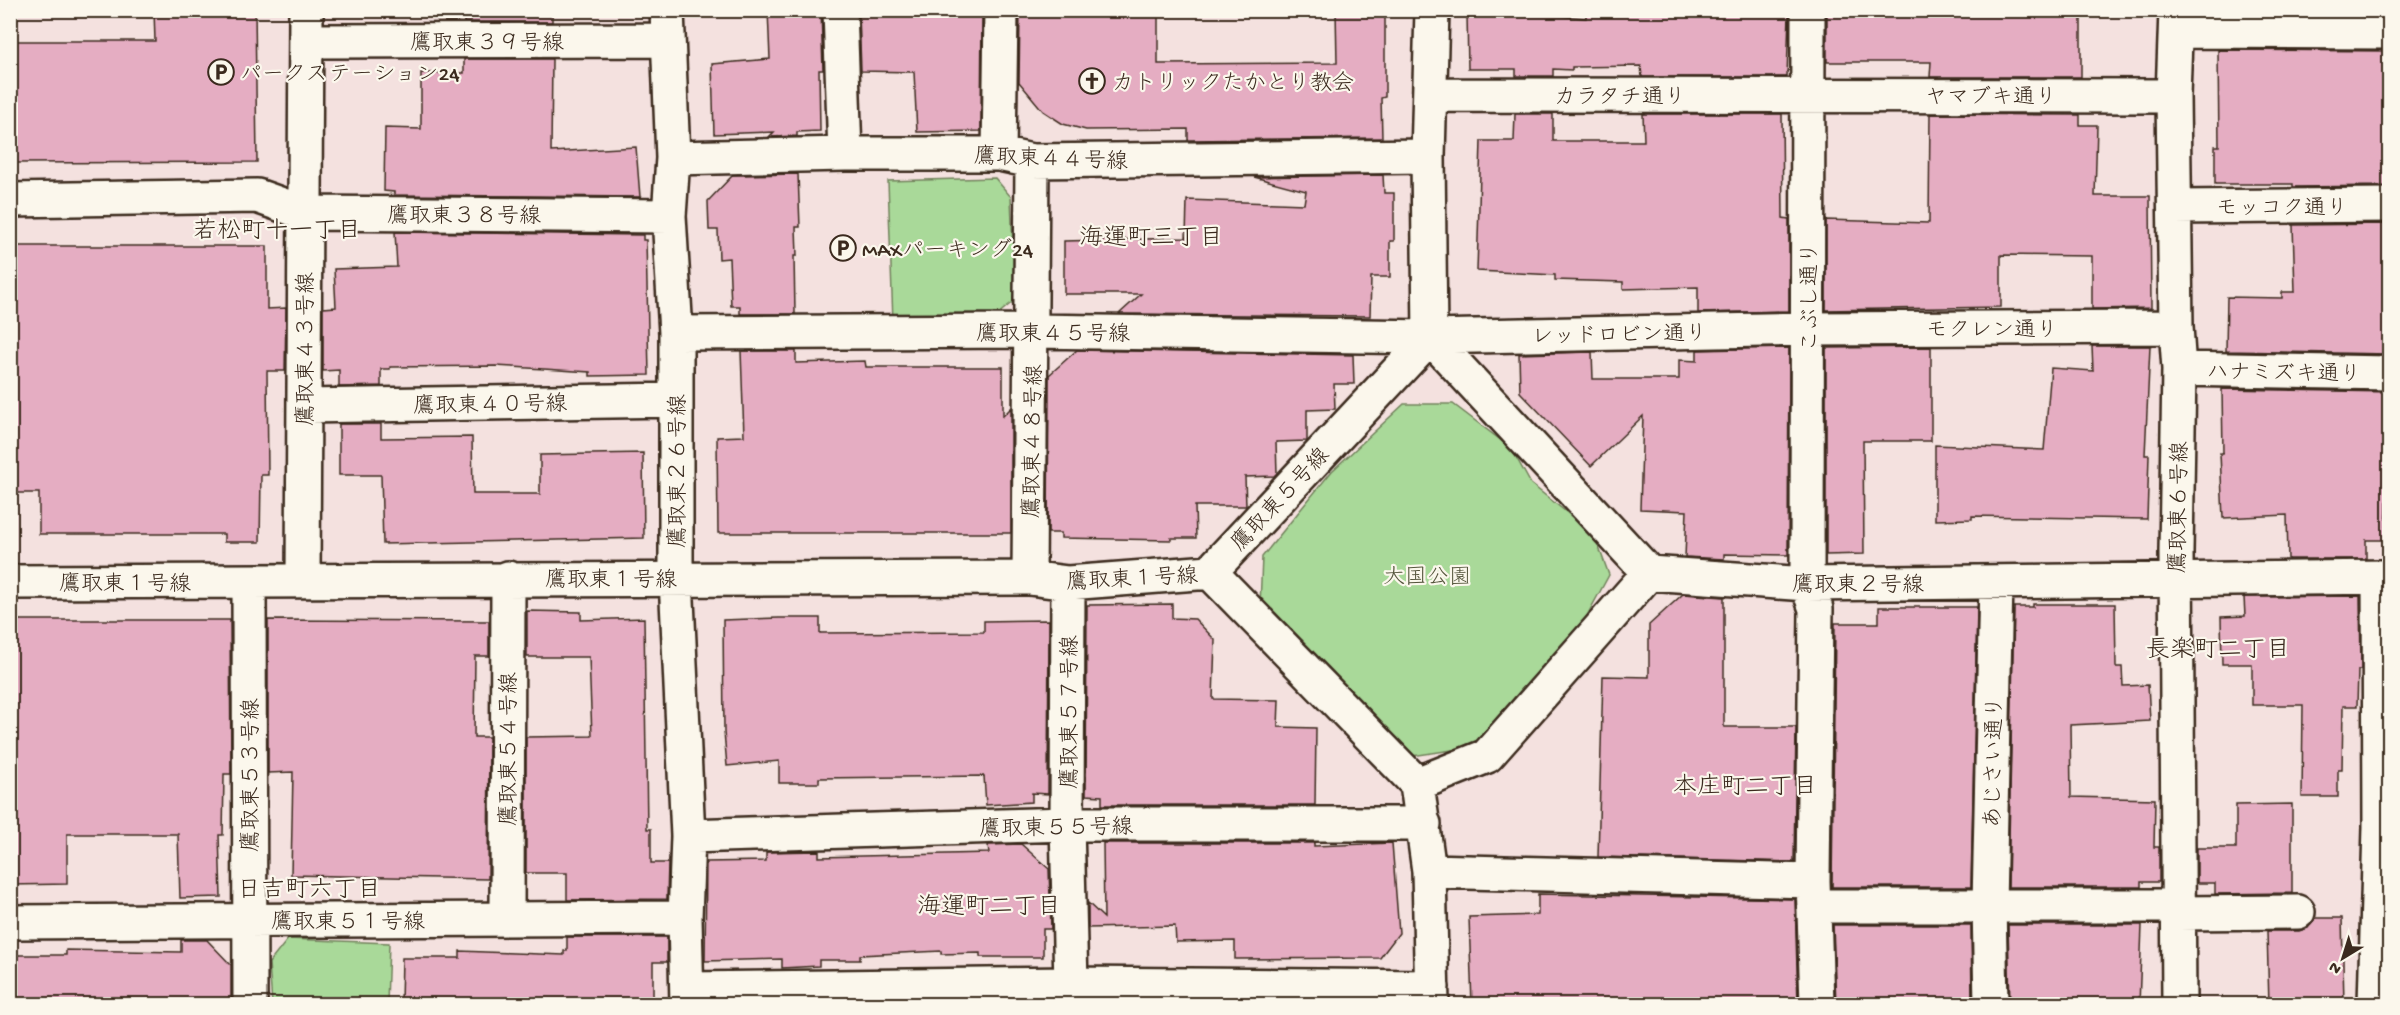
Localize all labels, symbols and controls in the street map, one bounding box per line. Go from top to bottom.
street label: 鷹取東３９号線 [410,30,564,58]
parking icon: パークステーション24 [206,57,236,87]
place label: パークステーション24 [240,63,460,89]
church icon: カトリックたかとり教会 [1077,66,1107,96]
place label: カトリックたかとり教会 [1112,71,1354,98]
street label: ヤマブキ通り [1925,85,2057,112]
street label: カラタチ通り [1554,86,1686,112]
street label: 鷹取東４４号線 [973,143,1128,177]
street label: モッコク通り [2216,197,2348,223]
street label: 鷹取東３８号線 [387,203,541,231]
district label: 若松町十一丁目 [193,217,361,247]
district label: 海運町三丁目 [1079,224,1223,254]
parking icon: MAXパーキング24 [828,233,858,263]
place label: MAXパーキング24 [862,238,1034,265]
street label: こぶし通り [1799,242,1825,352]
street label: 鷹取東４３号線 [293,272,321,426]
street label: モクレン通り [1926,319,2058,345]
street label: 鷹取東４５号線 [976,321,1130,349]
street label: レッドロビン通り [1531,322,1707,352]
street label: ハナミズキ通り [2206,361,2362,389]
street label: 鷹取東４８号線 [1019,364,1049,518]
street label: 鷹取東４０号線 [413,391,567,421]
street label: 鷹取東２６号線 [665,394,693,548]
street label: 鷹取東６号線 [2165,441,2195,573]
street label: 鷹取東５号線 [1226,442,1336,558]
street label: 鷹取東１号線 [1066,563,1199,597]
park label: 大国公園 [1383,565,1471,592]
street label: 鷹取東１号線 [545,567,677,595]
street label: 鷹取東１号線 [59,571,191,599]
street label: 鷹取東２号線 [1792,572,1924,600]
street label: 鷹取東５７号線 [1057,635,1085,789]
district label: 長楽町二丁目 [2146,636,2290,666]
street label: 鷹取東５４号線 [496,672,524,826]
street label: あじさい通り [1982,696,2010,828]
street label: 鷹取東５３号線 [238,698,266,852]
district label: 本庄町二丁目 [1673,773,1817,803]
street label: 鷹取東５５号線 [979,814,1133,844]
district label: 日吉町六丁目 [237,877,381,906]
district label: 海運町二丁目 [917,893,1061,923]
street label: 鷹取東５１号線 [271,909,425,937]
north arrow [2313,928,2373,988]
text: N [2326,956,2346,978]

